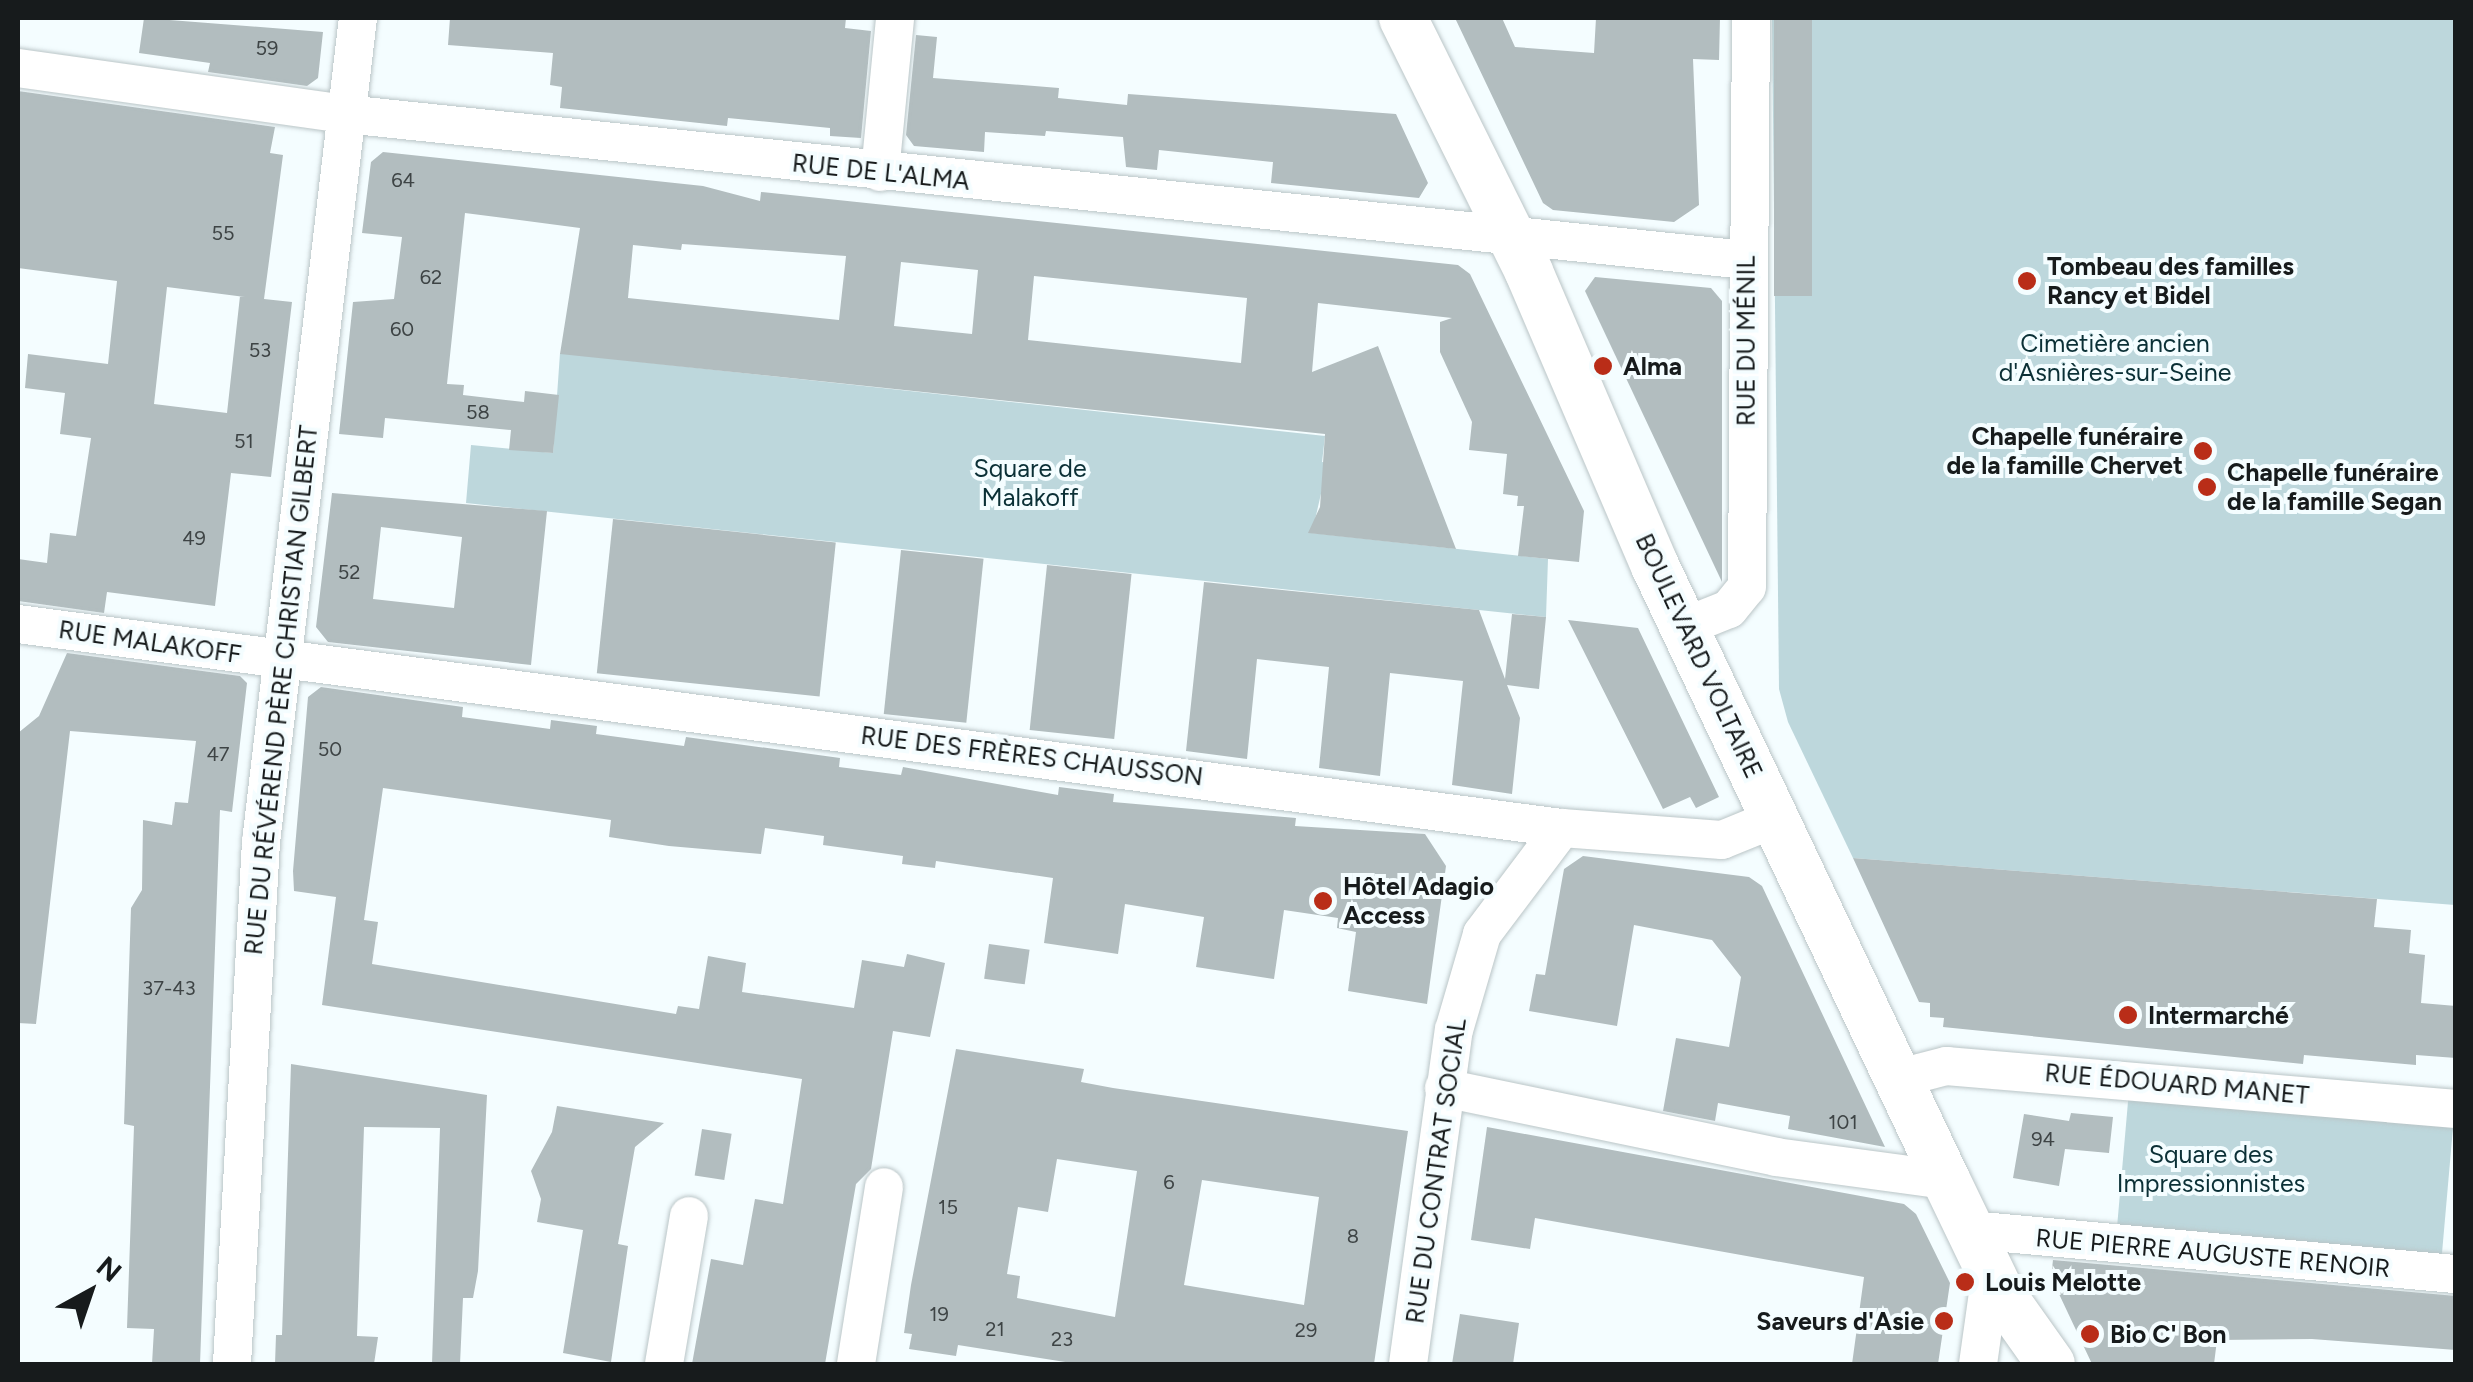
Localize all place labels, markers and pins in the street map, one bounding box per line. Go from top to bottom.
place label: Tombeau des familles Rancy et Bidel [2047,252,2294,311]
marker: Tombeau des familles Rancy et Bidel [2016,270,2038,292]
place label: Alma [1623,351,1682,381]
marker: Alma [1592,355,1614,377]
place label: Chapelle funéraire de la famille Chervet [1947,422,2183,481]
marker: Chapelle funéraire de la famille Chervet [2192,440,2214,462]
place label: Chapelle funéraire de la famille Segan [2227,458,2442,517]
marker: Chapelle funéraire de la famille Segan [2196,476,2218,498]
place label: Hôtel Adagio Access [1343,872,1494,931]
marker: Hôtel Adagio Access [1312,890,1334,912]
place label: Intermarché [2148,1000,2289,1030]
marker: Intermarché [2117,1004,2139,1026]
place label: Louis Melotte [1985,1267,2141,1297]
marker: Louis Melotte [1954,1271,1976,1293]
place label: Saveurs d'Asie [1756,1306,1924,1336]
marker: Saveurs d'Asie [1933,1310,1955,1332]
place label: Bio C' Bon [2110,1319,2227,1349]
marker: Bio C' Bon [2079,1323,2101,1345]

